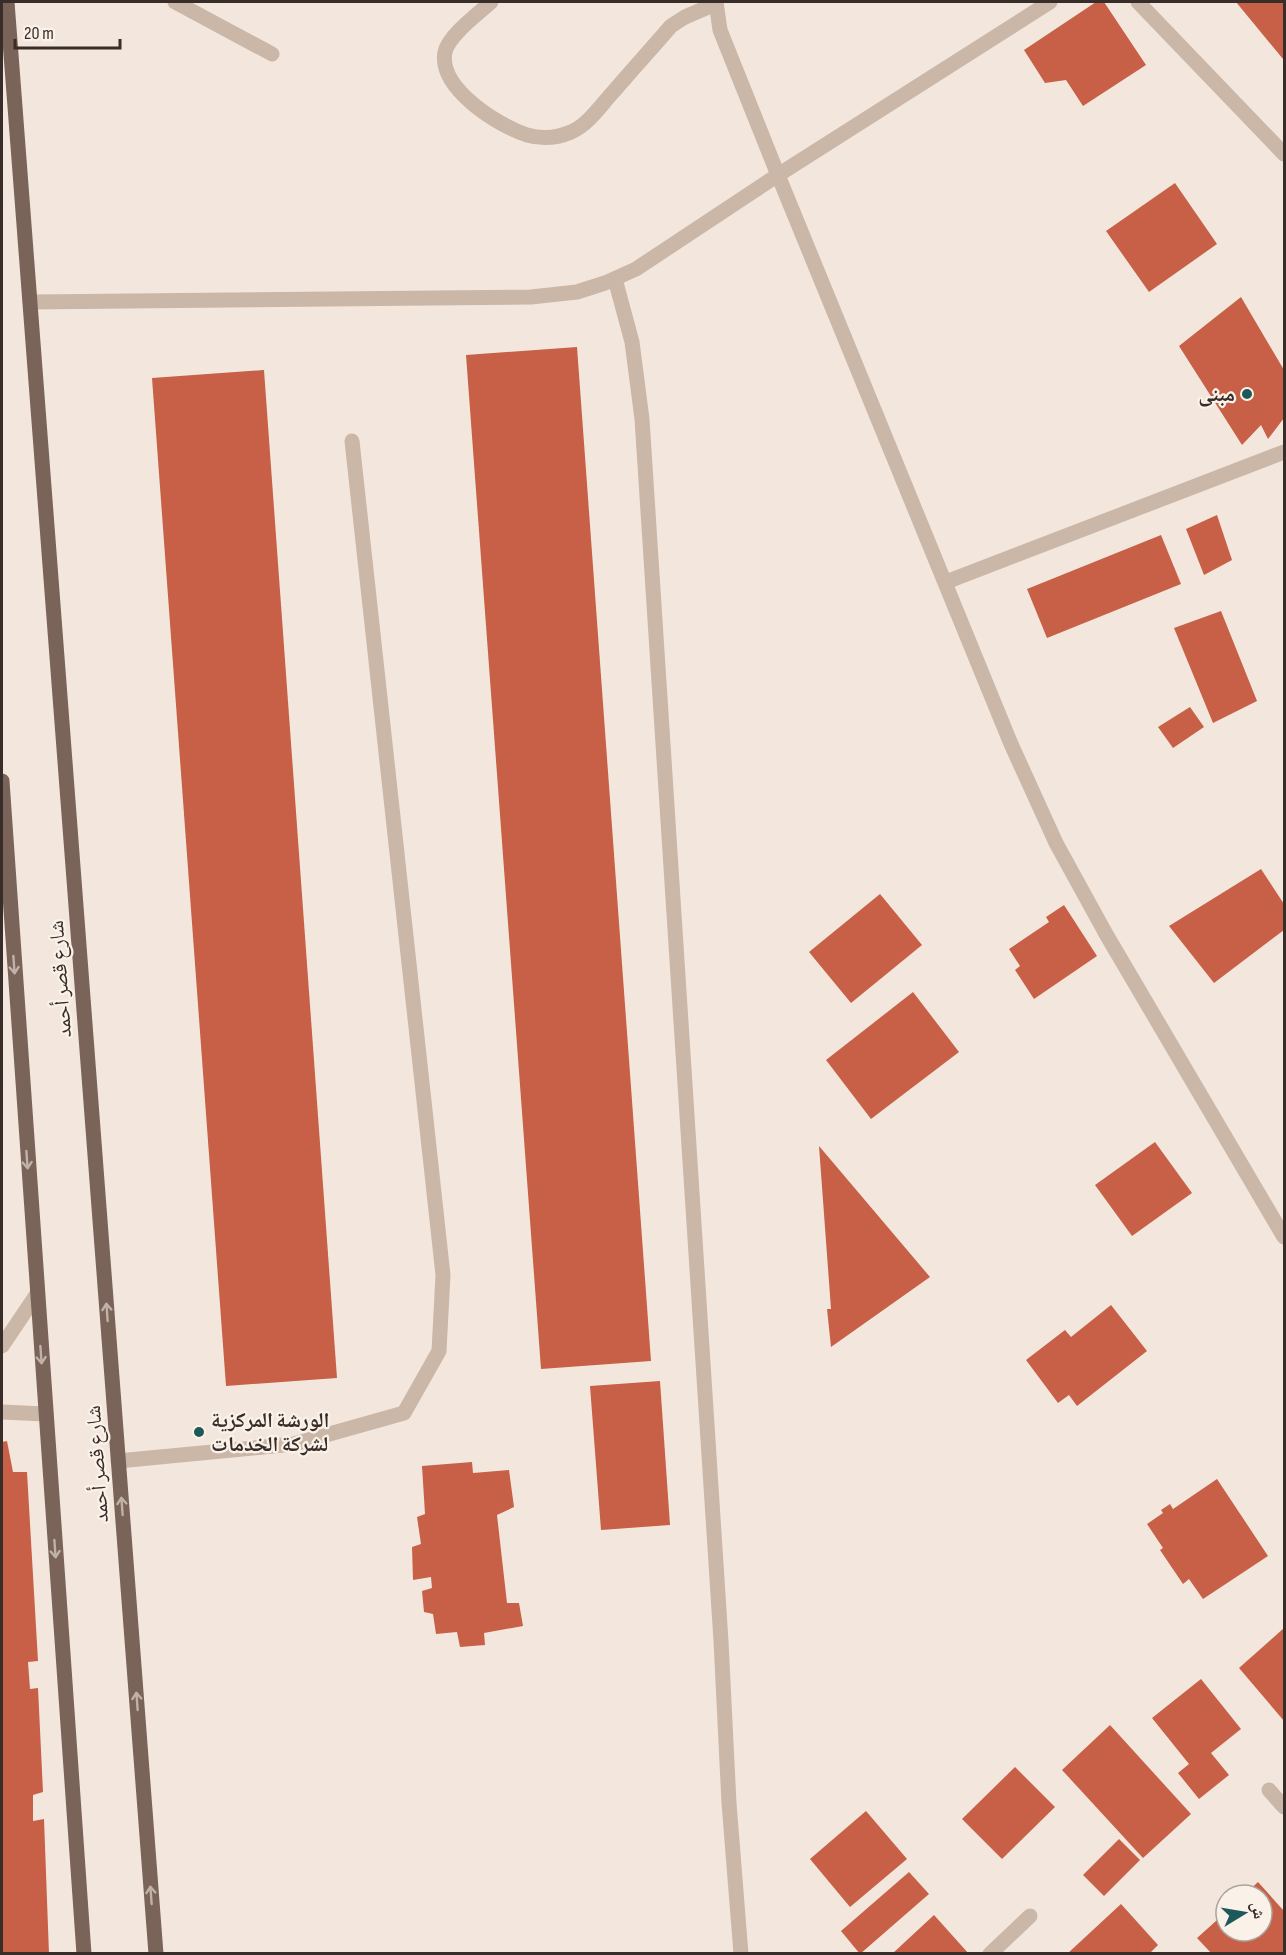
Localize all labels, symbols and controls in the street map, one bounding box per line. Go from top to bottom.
scale bar [15,12,120,50]
text: 20 m [24,23,54,44]
place label: مبنى [1198,382,1235,407]
marker: مبنى [1240,387,1254,401]
street label: شارع قصر أحمد [43,920,77,1038]
one-way arrow [9,955,20,975]
one-way arrow [22,1150,33,1170]
one-way arrow [101,1302,112,1322]
one-way arrow [36,1344,47,1364]
street label: شارع قصر أحمد [80,1405,114,1523]
place label: الورشة المركزية لشركة الخدمات [211,1408,330,1457]
marker: الورشة المركزية لشركة الخدمات [192,1425,206,1439]
one-way arrow [116,1497,127,1517]
one-way arrow [50,1539,61,1559]
one-way arrow [131,1691,142,1711]
north arrow [1214,1883,1274,1943]
one-way arrow [146,1886,157,1906]
text: ش [1246,1900,1268,1921]

